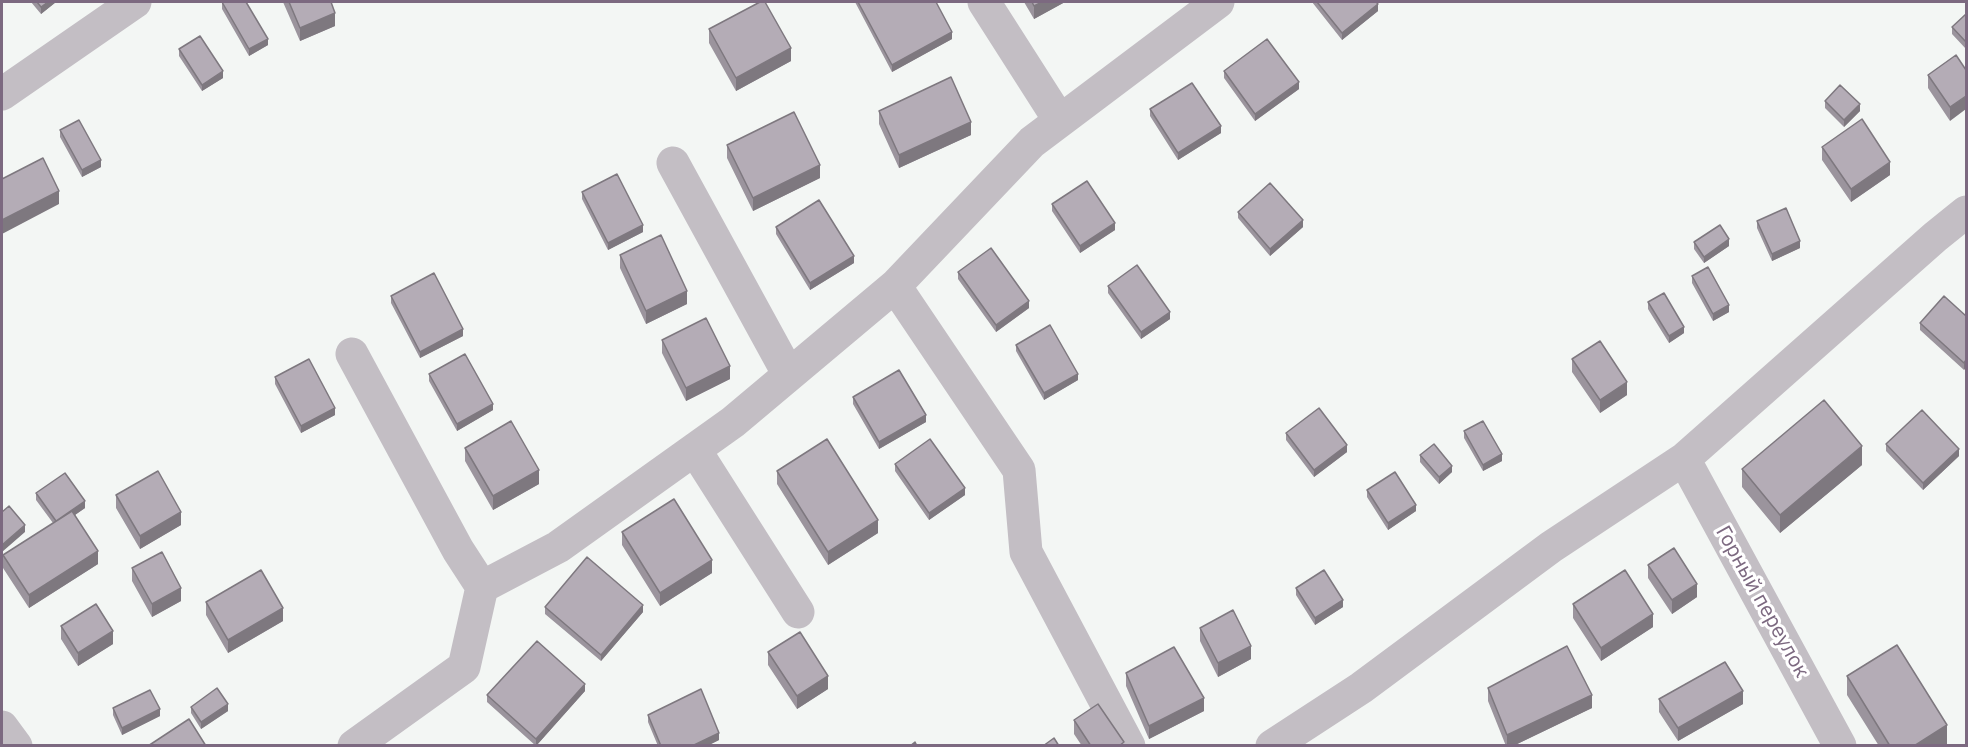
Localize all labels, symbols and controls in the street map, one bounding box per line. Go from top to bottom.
street label: Горный переулок [1710,522,1814,682]

